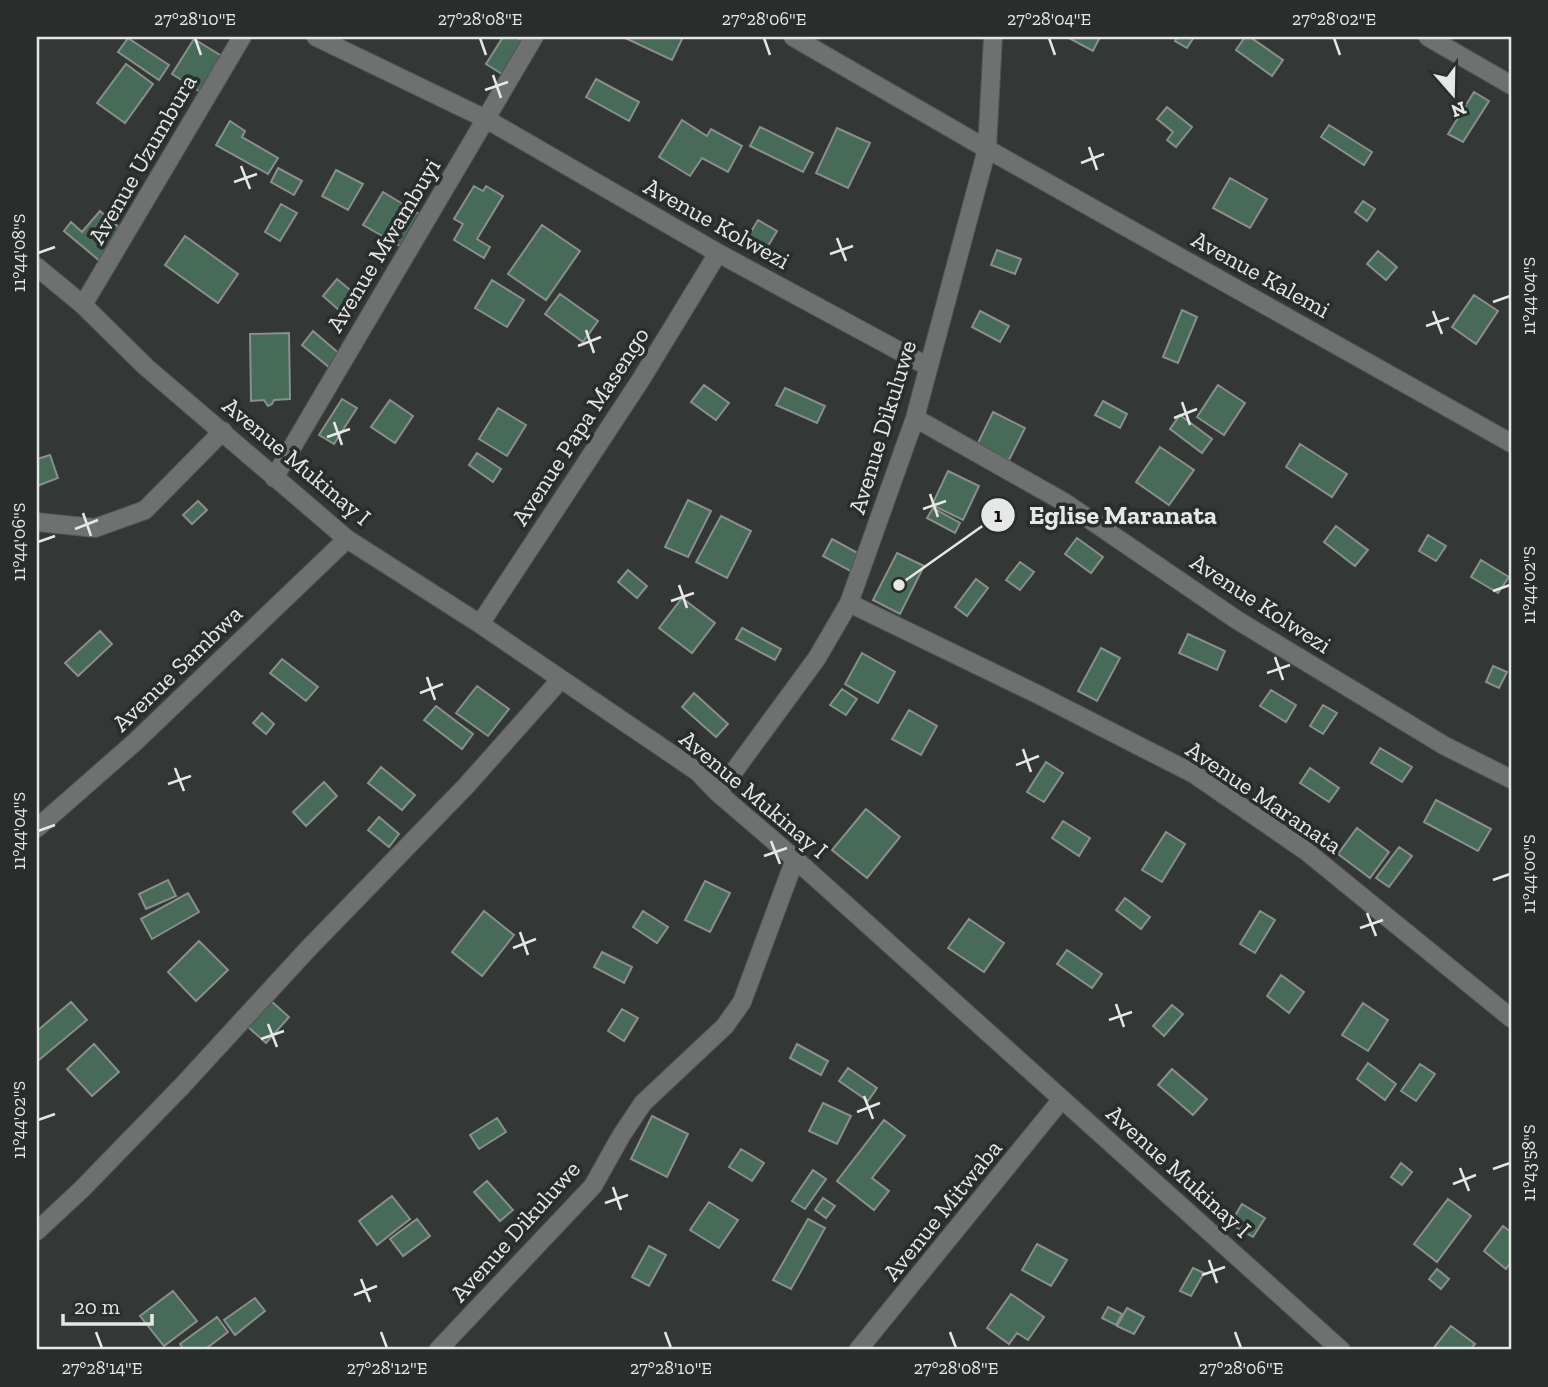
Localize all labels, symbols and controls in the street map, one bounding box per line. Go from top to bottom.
text: 27°28'10"E [154,8,236,30]
text: 27°28'08"E [438,8,522,30]
text: 27°28'06"E [722,8,806,30]
text: 27°28'04"E [1007,8,1091,30]
text: 27°28'02"E [1292,8,1376,30]
north arrow [1418,60,1488,130]
street label: Avenue Uzumbura [82,69,203,249]
text: N [1448,96,1469,123]
street label: Avenue Mwambuyi [320,153,446,337]
street label: Avenue Kolwezi [639,171,795,275]
text: 11°44'08"S [8,214,30,292]
street label: Avenue Kalemi [1187,224,1335,324]
text: 11°44'04"S [1518,257,1540,335]
street label: Avenue Papa Masengo [505,321,655,531]
street label: Avenue Dikuluwe [842,337,922,517]
street label: Avenue Mukinay I [217,391,377,531]
callout: Eglise Maranata [980,491,1231,538]
text: Eglise Maranata [1029,499,1217,531]
text: 1 [994,502,1003,527]
text: 11°44'06"S [8,503,30,581]
text: 11°44'02"S [1518,546,1540,624]
street label: Avenue Kolwezi [1185,547,1337,659]
street label: Avenue Sambwa [106,599,248,737]
street label: Avenue Mukinay I [674,724,834,864]
street label: Avenue Maranata [1181,734,1348,860]
text: 11°44'04"S [8,792,30,870]
text: 11°44'00"S [1518,834,1540,914]
text: 11°44'02"S [8,1081,30,1159]
street label: Avenue Mukinay I [1101,1098,1257,1244]
text: 11°43'58"S [1518,1125,1540,1202]
street label: Avenue Mitwaba [876,1133,1008,1286]
street label: Avenue Dikuluwe [444,1154,586,1308]
scale bar [63,1282,152,1326]
text: 20 m [74,1294,120,1319]
text: 27°28'14"E [62,1357,142,1379]
text: 27°28'12"E [347,1357,427,1379]
text: 27°28'10"E [630,1357,712,1379]
text: 27°28'08"E [914,1357,998,1379]
text: 27°28'06"E [1199,1357,1283,1379]

